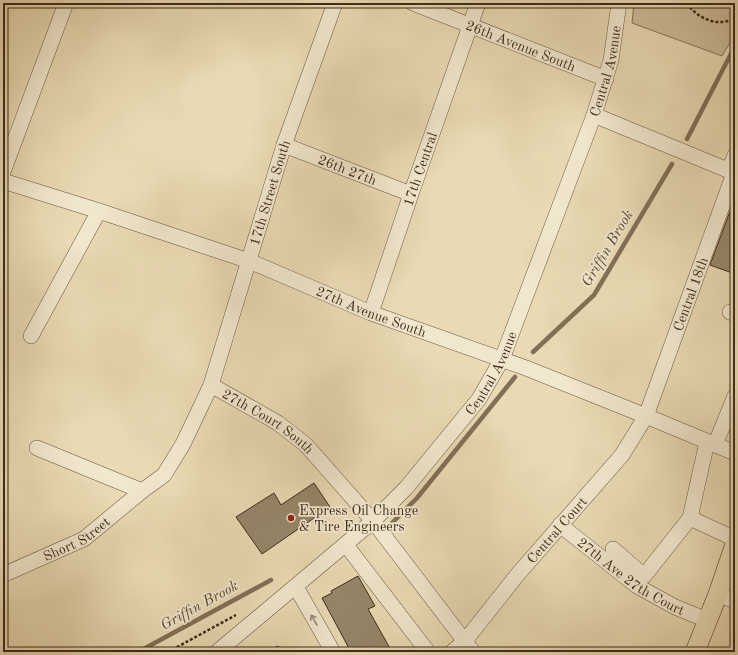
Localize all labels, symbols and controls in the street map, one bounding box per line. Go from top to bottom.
street label: 26th Avenue South [464,19,578,74]
street label: Central Avenue [588,25,624,118]
street label: 17th Central [401,130,440,208]
street label: 17th Street South [248,138,293,247]
street label: 26th 27th [316,153,379,188]
water label: Griffin Brook [580,208,637,290]
street label: Central 18th [671,255,711,333]
street label: 27th Avenue South [314,284,428,340]
street label: Central Avenue [463,330,520,418]
street label: 27th Court South [219,387,316,457]
street label: Central Court [525,495,590,566]
place label: Express Oil Change & Tire Engineers [299,504,418,534]
marker: Express Oil Change & Tire Engineers [286,513,296,523]
street label: Short Street [41,515,113,564]
street label: 27th Ave 27th Court [574,536,686,618]
water label: Griffin Brook [158,579,241,634]
one-way arrow [310,614,318,626]

